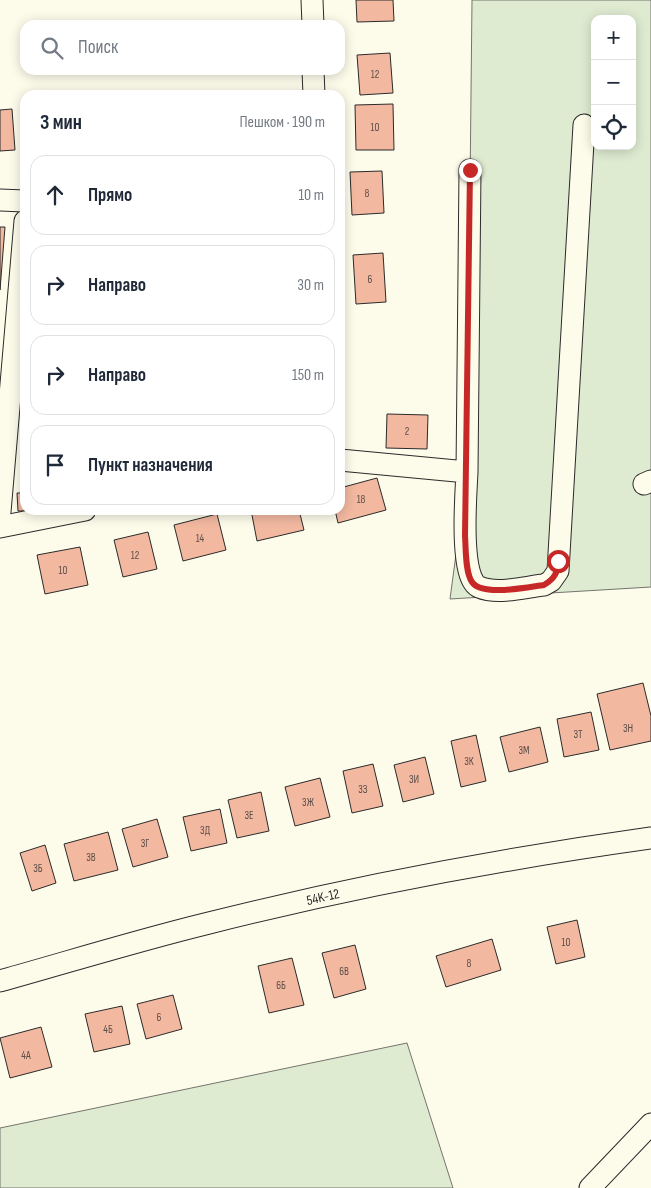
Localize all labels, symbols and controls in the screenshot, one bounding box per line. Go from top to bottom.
map controls [591,15,636,150]
button: + [591,15,636,60]
search box [20,20,345,75]
icon: search [38,34,66,62]
text: Поиск [78,36,118,59]
button: − [591,60,636,105]
house number: 12 [371,68,380,81]
button: locate [591,105,636,150]
text: 3 мин [40,110,82,135]
text: Пешком · 190 m [240,113,325,132]
house number: 10 [371,121,379,134]
route end [459,159,482,182]
icon: ahead [41,181,69,209]
text: Прямо [88,184,132,207]
text: 10 m [298,186,324,205]
house number: 8 [365,187,370,200]
icon: right [41,271,69,299]
house number: 6 [368,273,373,286]
text: Направо [88,274,146,297]
text: 30 m [297,276,324,295]
icon: right [41,361,69,389]
text: Направо [88,364,146,387]
text: 150 m [292,366,324,385]
house number: 2 [405,425,410,438]
icon: arrive [41,451,69,479]
text: Пункт назначения [88,454,213,477]
house number: 18 [357,493,366,506]
house number: 14 [196,532,205,545]
house number: 12 [131,549,140,562]
route start [547,550,570,573]
house number: 10 [59,564,67,577]
house number: 3Н [623,722,633,735]
house number: 3Т [573,728,583,741]
house number: 3М [518,744,530,757]
house number: 3К [464,755,474,768]
house number: 3И [409,773,419,786]
house number: 3З [358,783,368,796]
house number: 3Ж [302,796,314,809]
house number: 3Е [244,809,254,822]
house number: 3Д [200,824,211,837]
house number: 3Г [141,837,149,850]
house number: 3В [86,851,96,864]
house number: 3Б [33,862,43,875]
street label: 54K-12 [305,885,341,909]
house number: 10 [562,936,570,949]
house number: 8 [467,957,472,970]
house number: 6В [339,965,349,978]
house number: 6Б [276,979,286,992]
house number: 6 [157,1011,162,1024]
house number: 4Б [103,1023,113,1036]
house number: 4А [21,1049,31,1062]

